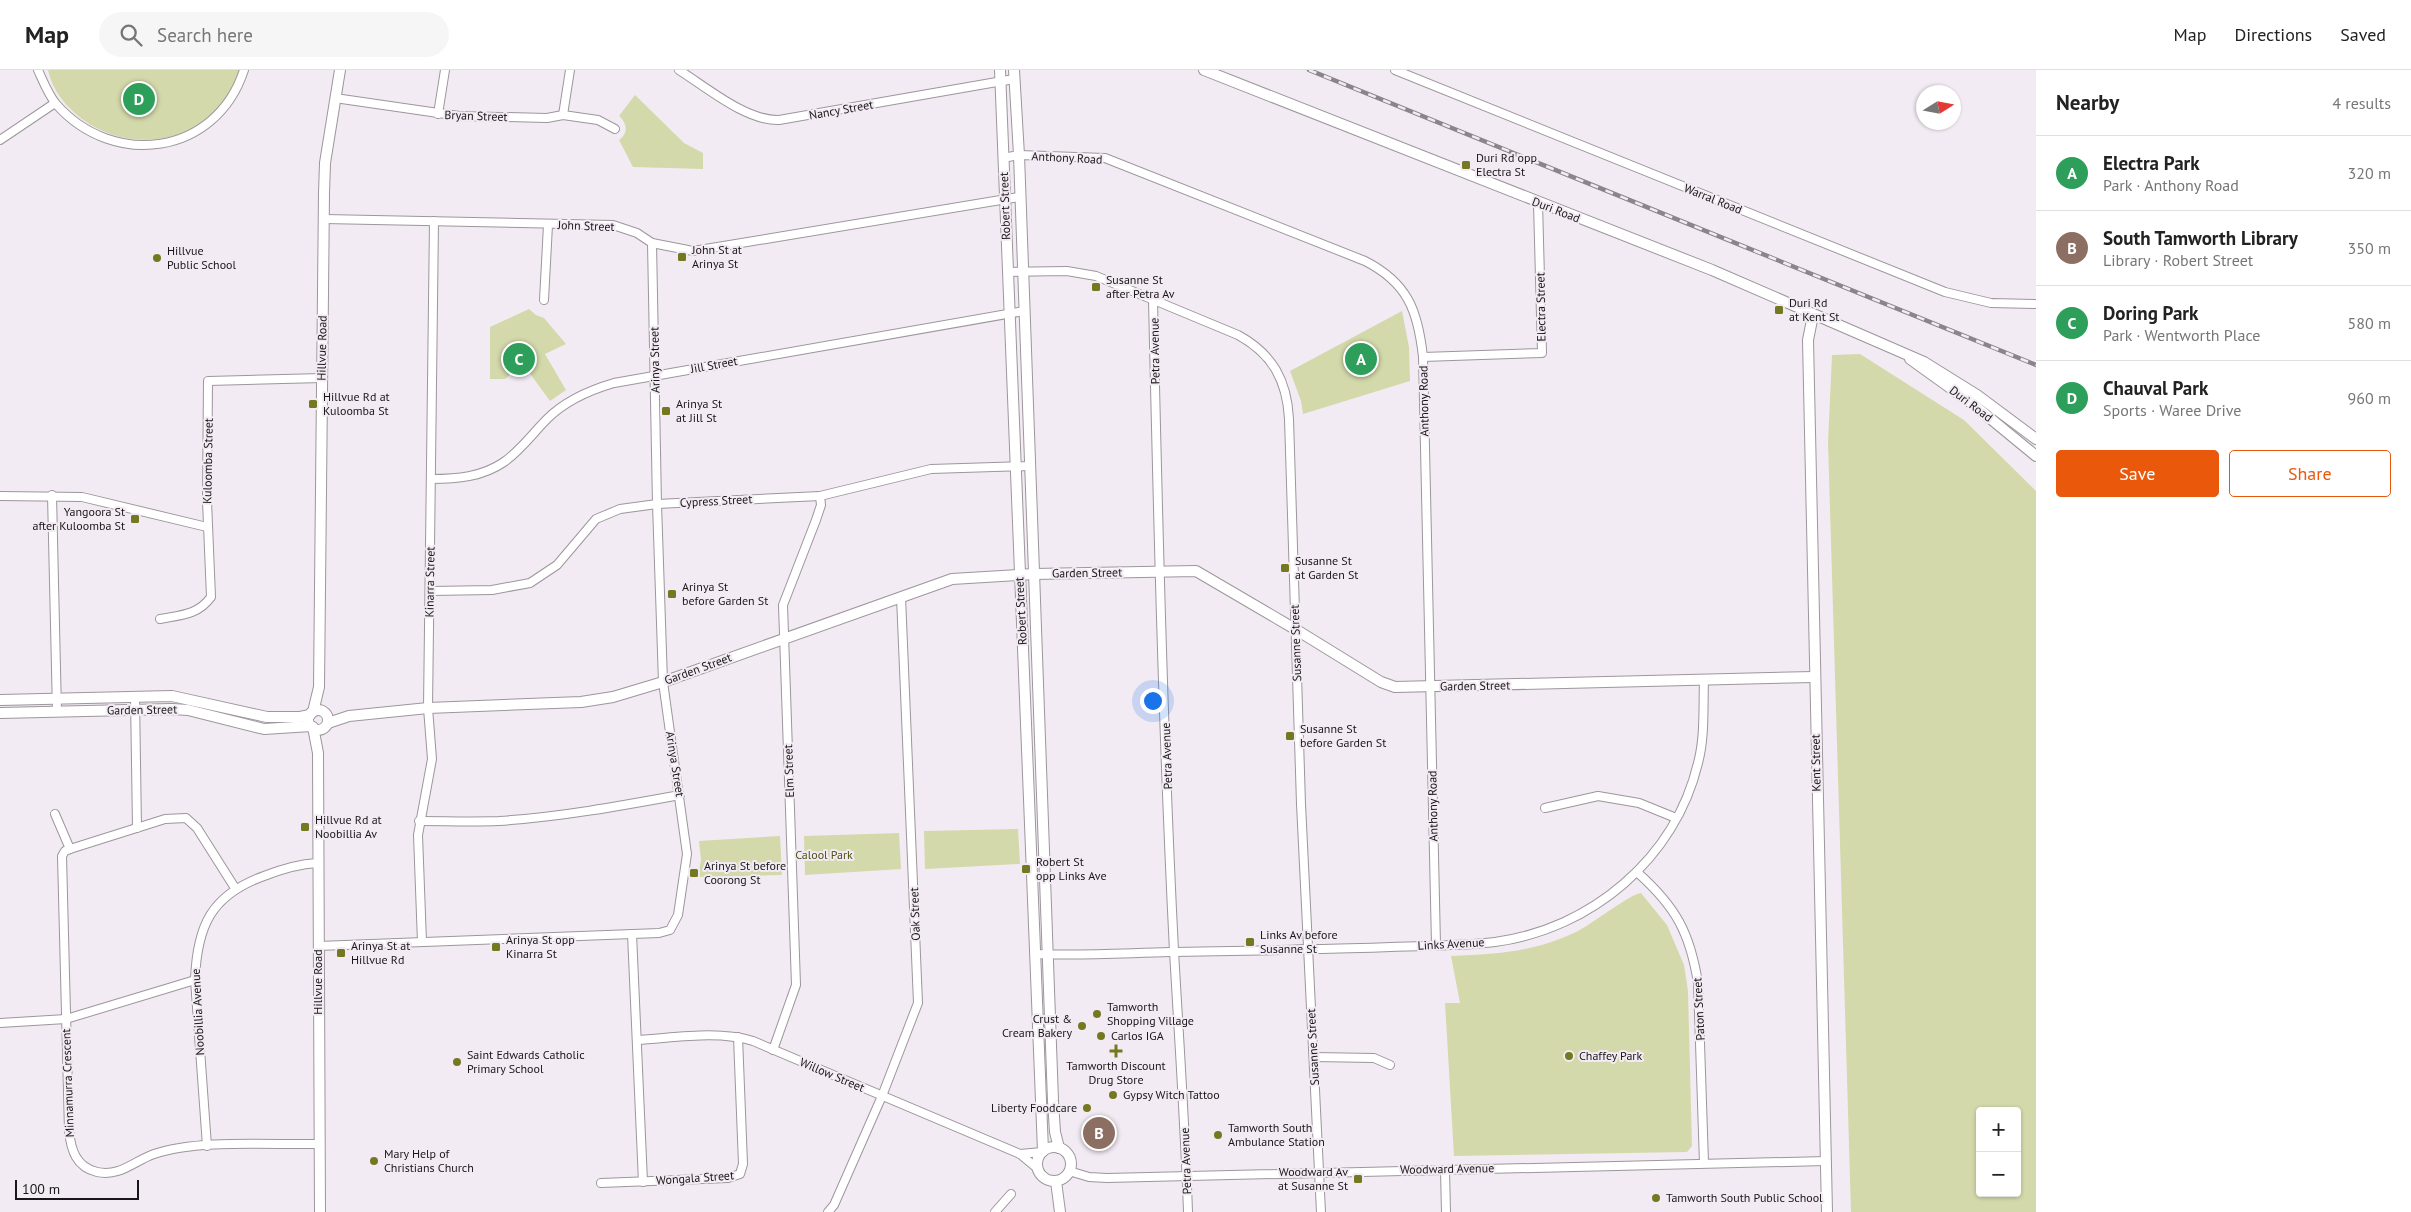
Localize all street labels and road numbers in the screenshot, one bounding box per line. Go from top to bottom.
street label: Nancy Street [808,96,874,123]
street label: Bryan Street [444,107,508,124]
street label: Anthony Road [1031,148,1103,167]
street label: Robert Street [996,172,1013,240]
street label: Warral Road [1682,180,1745,217]
street label: Duri Road [1530,194,1582,226]
street label: John Street [556,217,615,234]
street label: Electra Street [1532,272,1549,342]
street label: Hillvue Road [313,315,330,381]
street label: Petra Avenue [1146,317,1163,385]
street label: Arinya Street [646,327,663,393]
street label: Jill Street [688,353,739,376]
street label: Anthony Road [1415,365,1432,437]
street label: Duri Road [1947,382,1996,425]
street label: Kuloomba Street [199,418,216,504]
street label: Cypress Street [679,491,753,510]
street label: Kinarra Street [421,546,438,618]
street label: Garden Street [1052,564,1122,581]
street label: Robert Street [1011,577,1030,645]
street label: Susanne Street [1287,604,1304,682]
street label: Garden Street [662,649,733,688]
street label: Garden Street [1440,677,1510,694]
street label: Garden Street [107,701,177,718]
street label: Petra Avenue [1158,722,1175,790]
street label: Arinya Street [663,730,688,798]
street label: Kent Street [1808,734,1823,792]
street label: Elm Street [780,744,797,798]
street label: Anthony Road [1424,770,1441,842]
street label: Oak Street [906,887,923,941]
street label: Links Avenue [1417,934,1485,953]
street label: Hillvue Road [310,949,325,1015]
street label: Noobillia Avenue [188,968,207,1056]
street label: Paton Street [1689,977,1708,1041]
street label: Susanne Street [1303,1008,1322,1086]
street label: Minnamurra Crescent [58,1028,77,1138]
street label: Willow Street [798,1054,867,1095]
street label: Petra Avenue [1177,1127,1194,1195]
street label: Woodward Avenue [1400,1160,1494,1177]
street label: Wongala Street [655,1167,734,1188]

